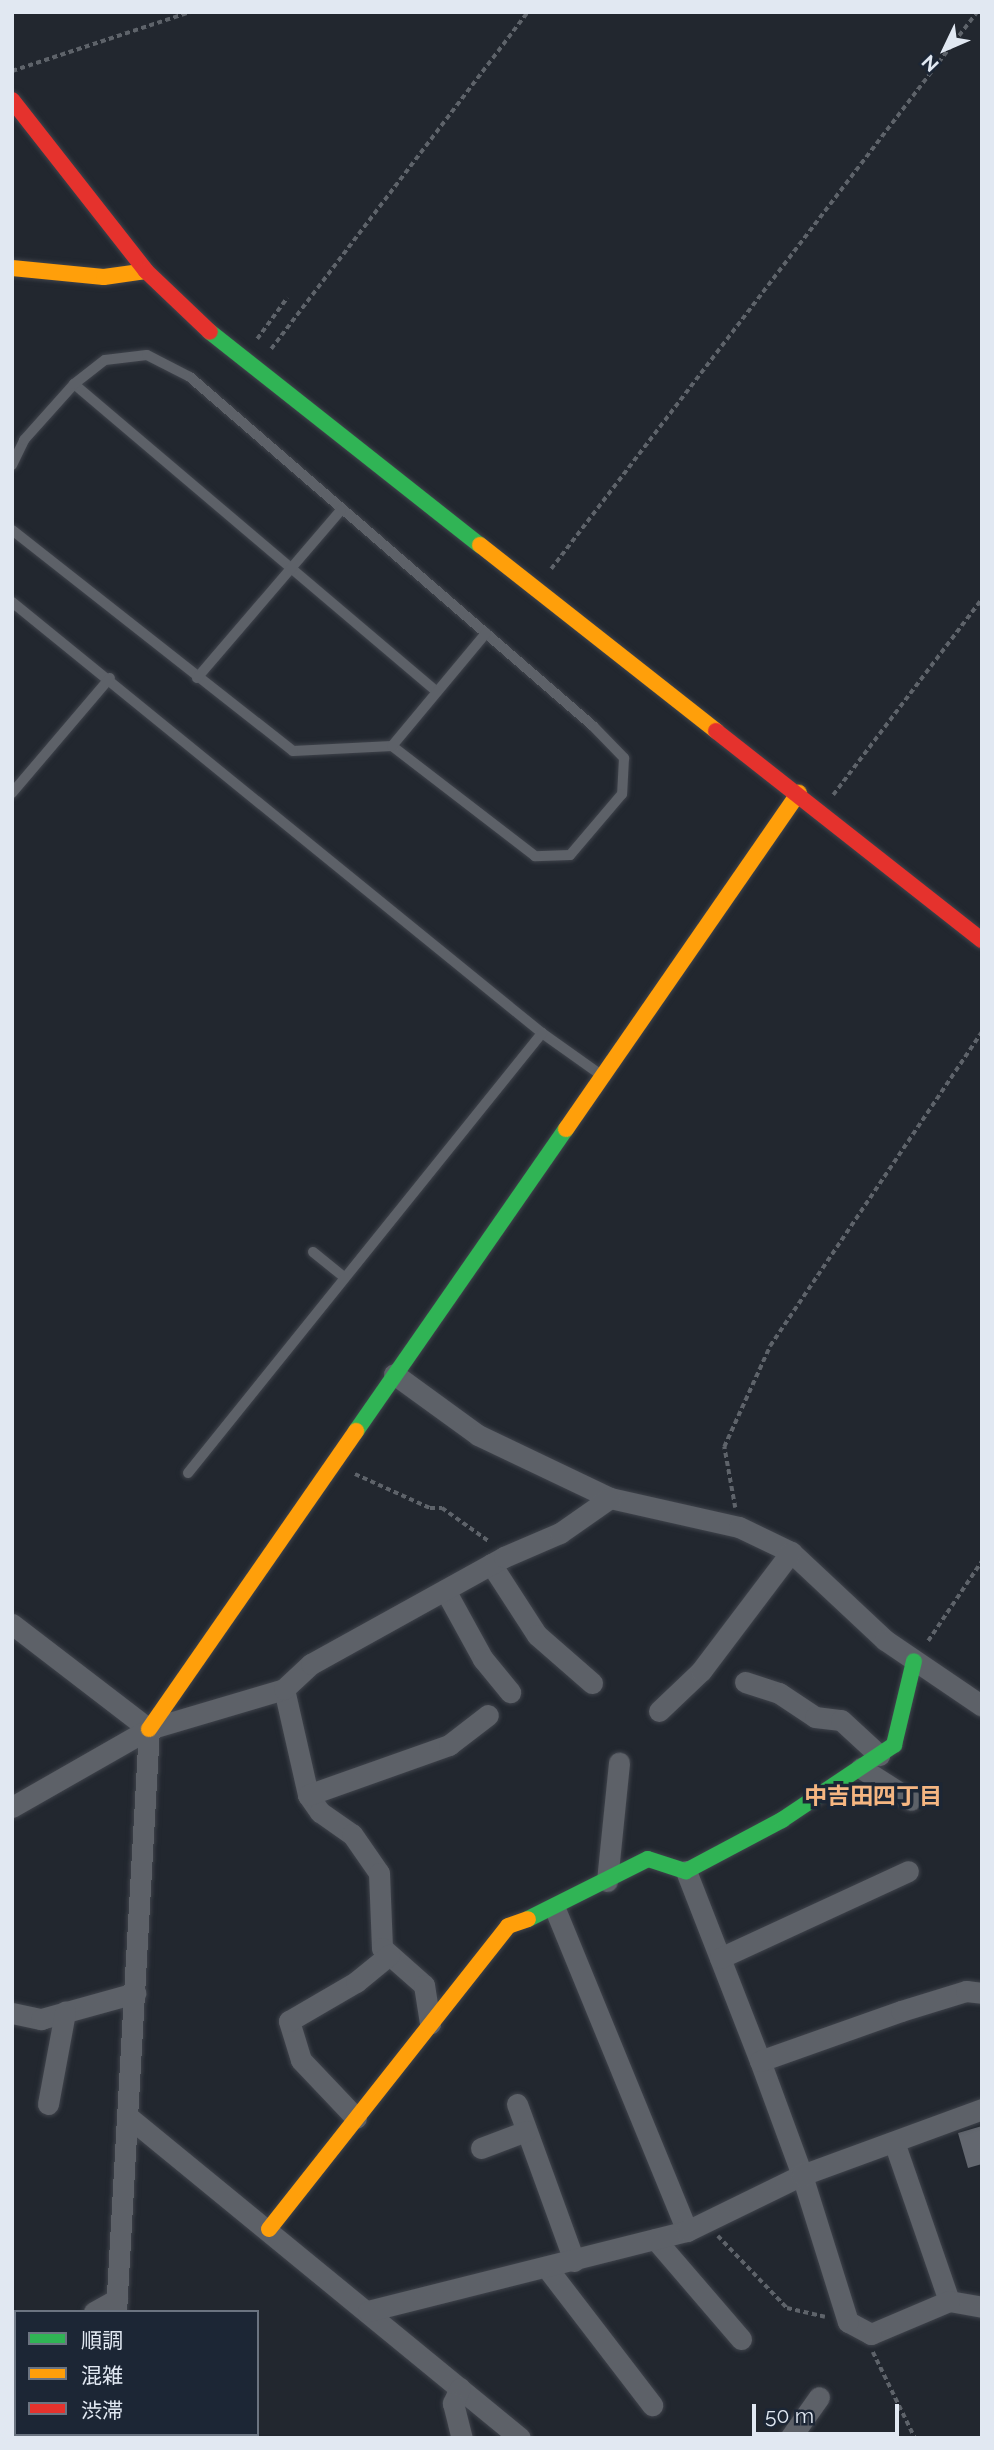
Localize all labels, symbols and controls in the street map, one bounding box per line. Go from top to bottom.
north arrow [910,14,980,84]
text: N [917,51,943,76]
district label: 中吉田四丁目 [804,1782,942,1810]
legend [14,2310,259,2436]
text: 順調 [81,2328,123,2353]
text: 混雑 [81,2363,123,2388]
scale bar [756,2390,903,2434]
text: 渋滞 [81,2398,123,2423]
text: 50 m [765,2403,814,2428]

